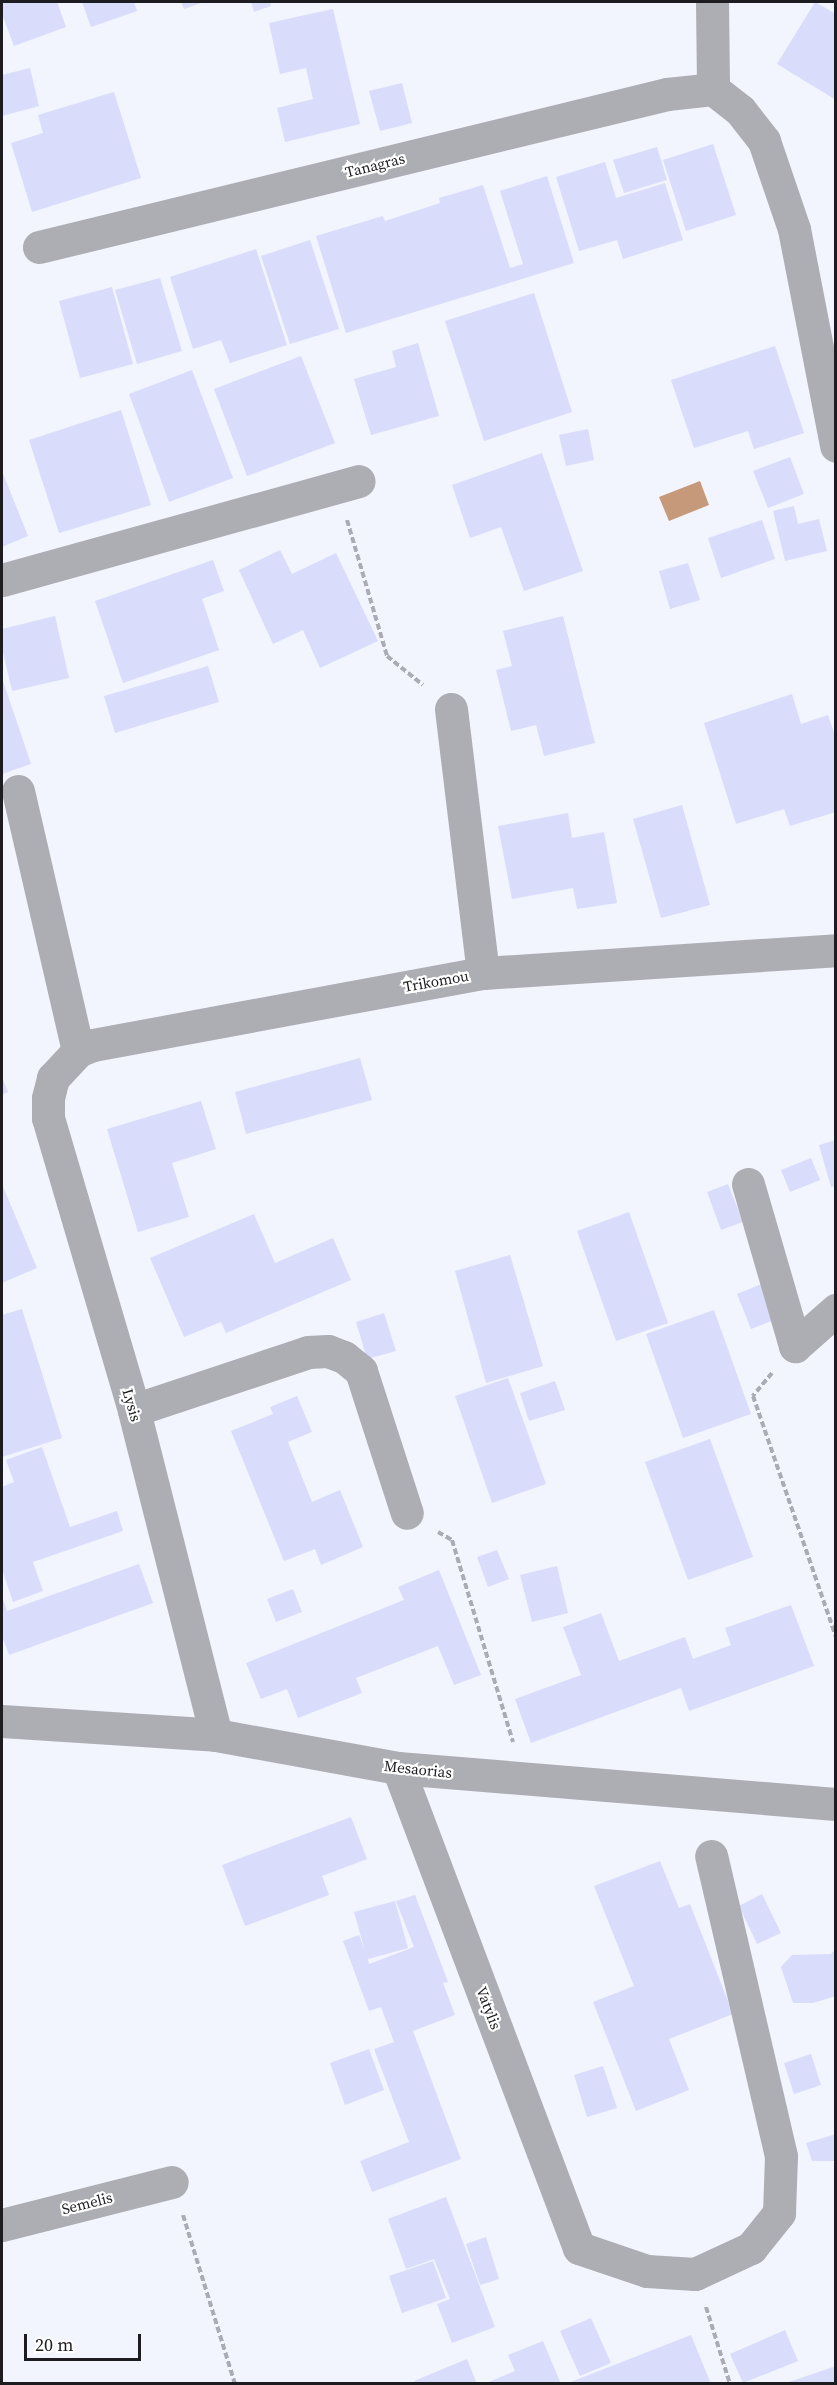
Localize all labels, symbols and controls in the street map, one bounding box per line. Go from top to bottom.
street label: Tanagras [343,149,407,181]
street label: Trikomou [402,966,470,996]
street label: Lysis [119,1386,145,1424]
street label: Mesaorias [383,1756,453,1782]
street label: Vatylis [473,1984,505,2032]
street label: Semelis [60,2188,114,2218]
scale bar [27,2322,144,2360]
text: 20 m [35,2332,73,2357]

